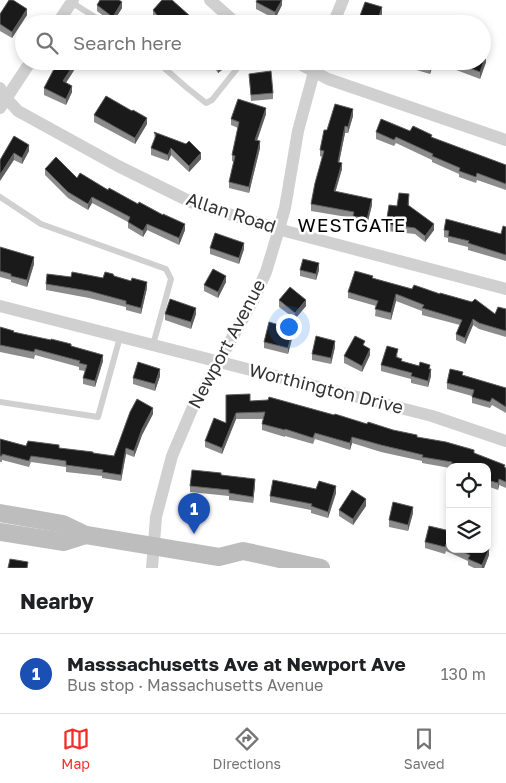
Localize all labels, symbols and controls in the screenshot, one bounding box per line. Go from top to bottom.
search box [15,15,491,70]
icon: search [33,29,61,57]
text: Search here [73,31,182,54]
street label: Allan Road [184,187,279,237]
district label: WESTGATE [298,213,406,236]
street label: Newport Avenue [183,275,269,412]
your location [276,314,302,340]
street label: Worthington Drive [247,358,406,418]
map controls [446,463,491,553]
button: locate [446,463,491,508]
pin: 1 [178,493,210,534]
button: layers [446,508,491,553]
text: Nearby [20,588,94,614]
text: Masssachusetts Ave at Newport Ave [67,652,406,675]
text: 1 [32,664,40,684]
text: 130 m [441,664,486,684]
text: Bus stop · Massachusetts Avenue [67,675,323,695]
tab: Map [61,725,90,772]
tab: Directions [213,725,281,772]
tab: Saved [404,725,445,772]

